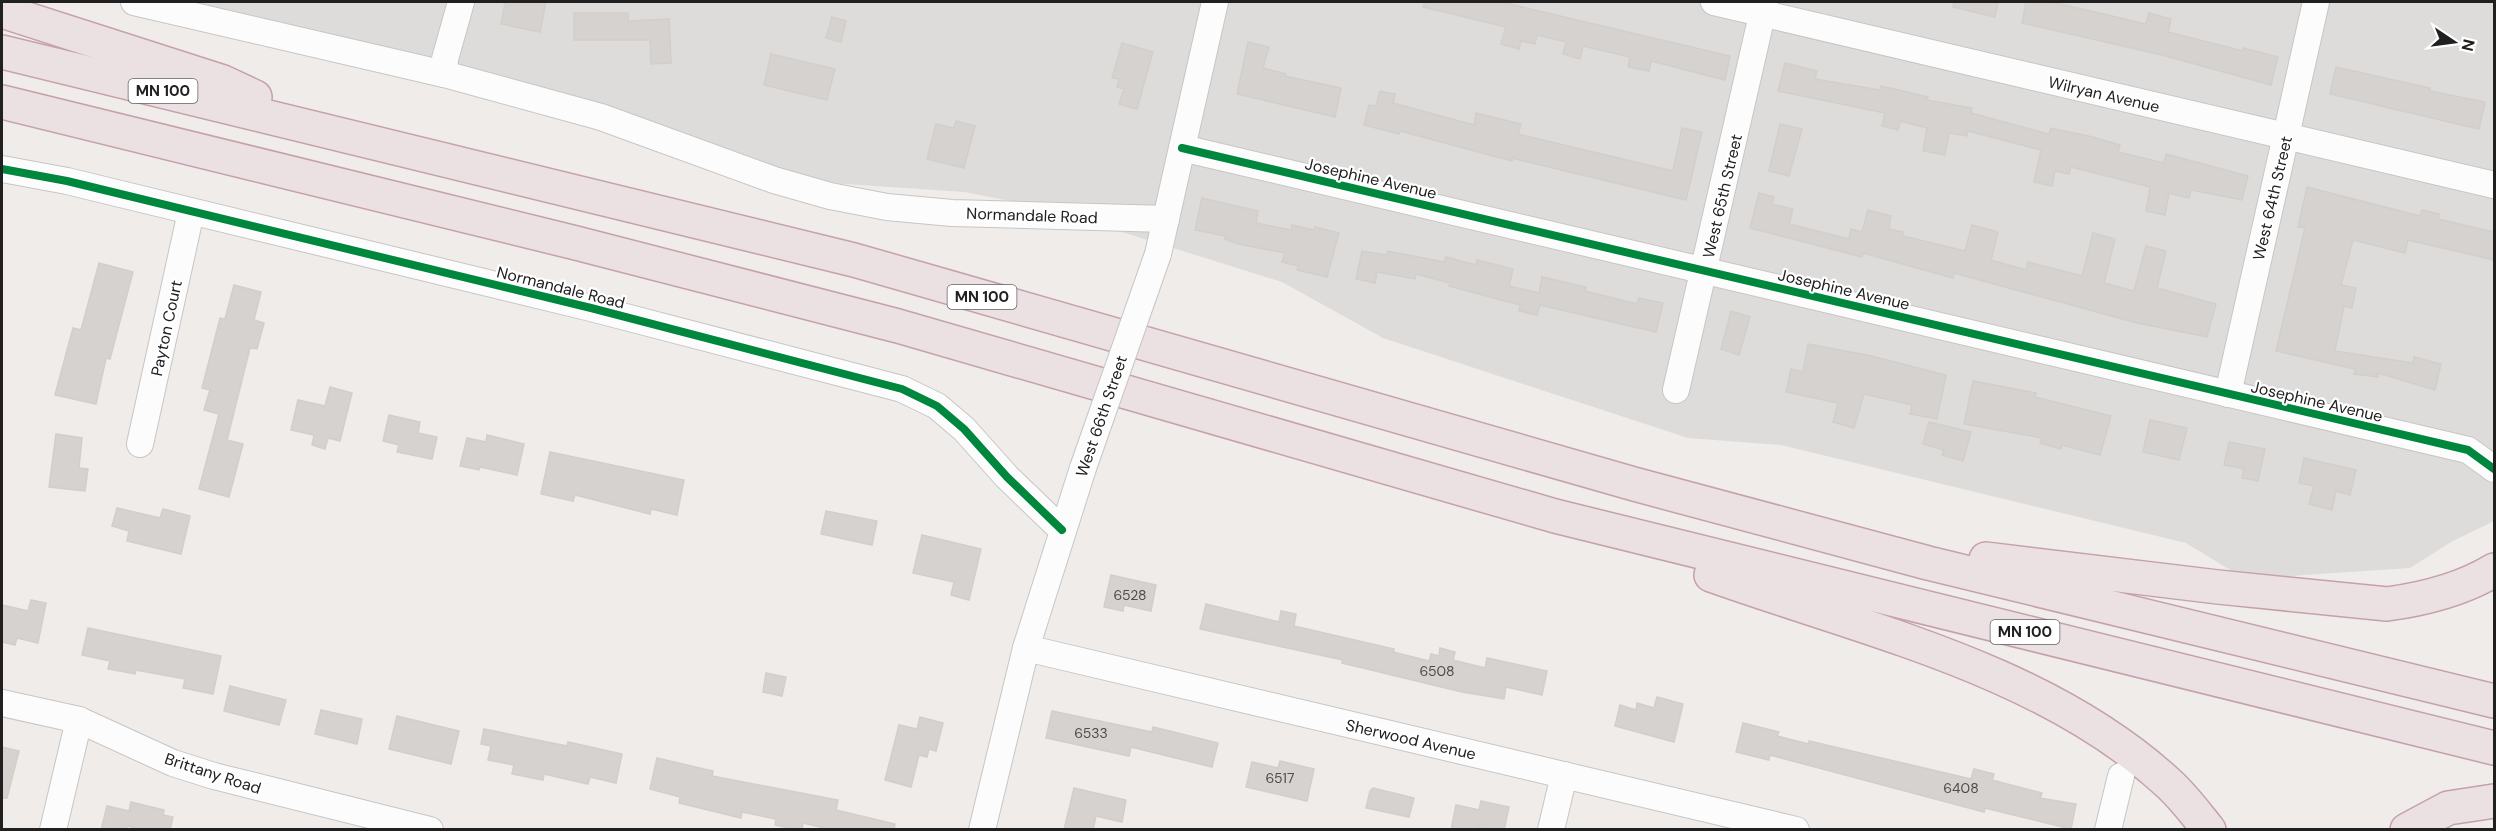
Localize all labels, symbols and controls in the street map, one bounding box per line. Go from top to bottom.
north arrow [2424,12,2484,72]
text: N [2457,37,2480,53]
street label: Wilryan Avenue [2046,71,2162,118]
road number: MN 100 [128,79,198,103]
street label: West 65th Street [1698,132,1747,260]
street label: West 64th Street [2248,134,2297,262]
street label: Josephine Avenue [1303,153,1439,204]
street label: Normandale Road [966,203,1098,228]
street label: Normandale Road [495,261,627,314]
street label: Josephine Avenue [1776,264,1912,315]
street label: Payton Court [146,278,187,378]
road number: MN 100 [948,285,1016,309]
street label: West 66th Street [1071,353,1132,480]
street label: Josephine Avenue [2249,376,2385,427]
house number: 6528 [1113,586,1147,604]
road number: MN 100 [1990,620,2060,644]
house number: 6508 [1419,662,1455,680]
street label: Sherwood Avenue [1344,714,1478,765]
house number: 6533 [1074,724,1108,742]
street label: Brittany Road [162,748,264,799]
house number: 6517 [1266,769,1294,787]
house number: 6408 [1943,779,1979,797]

